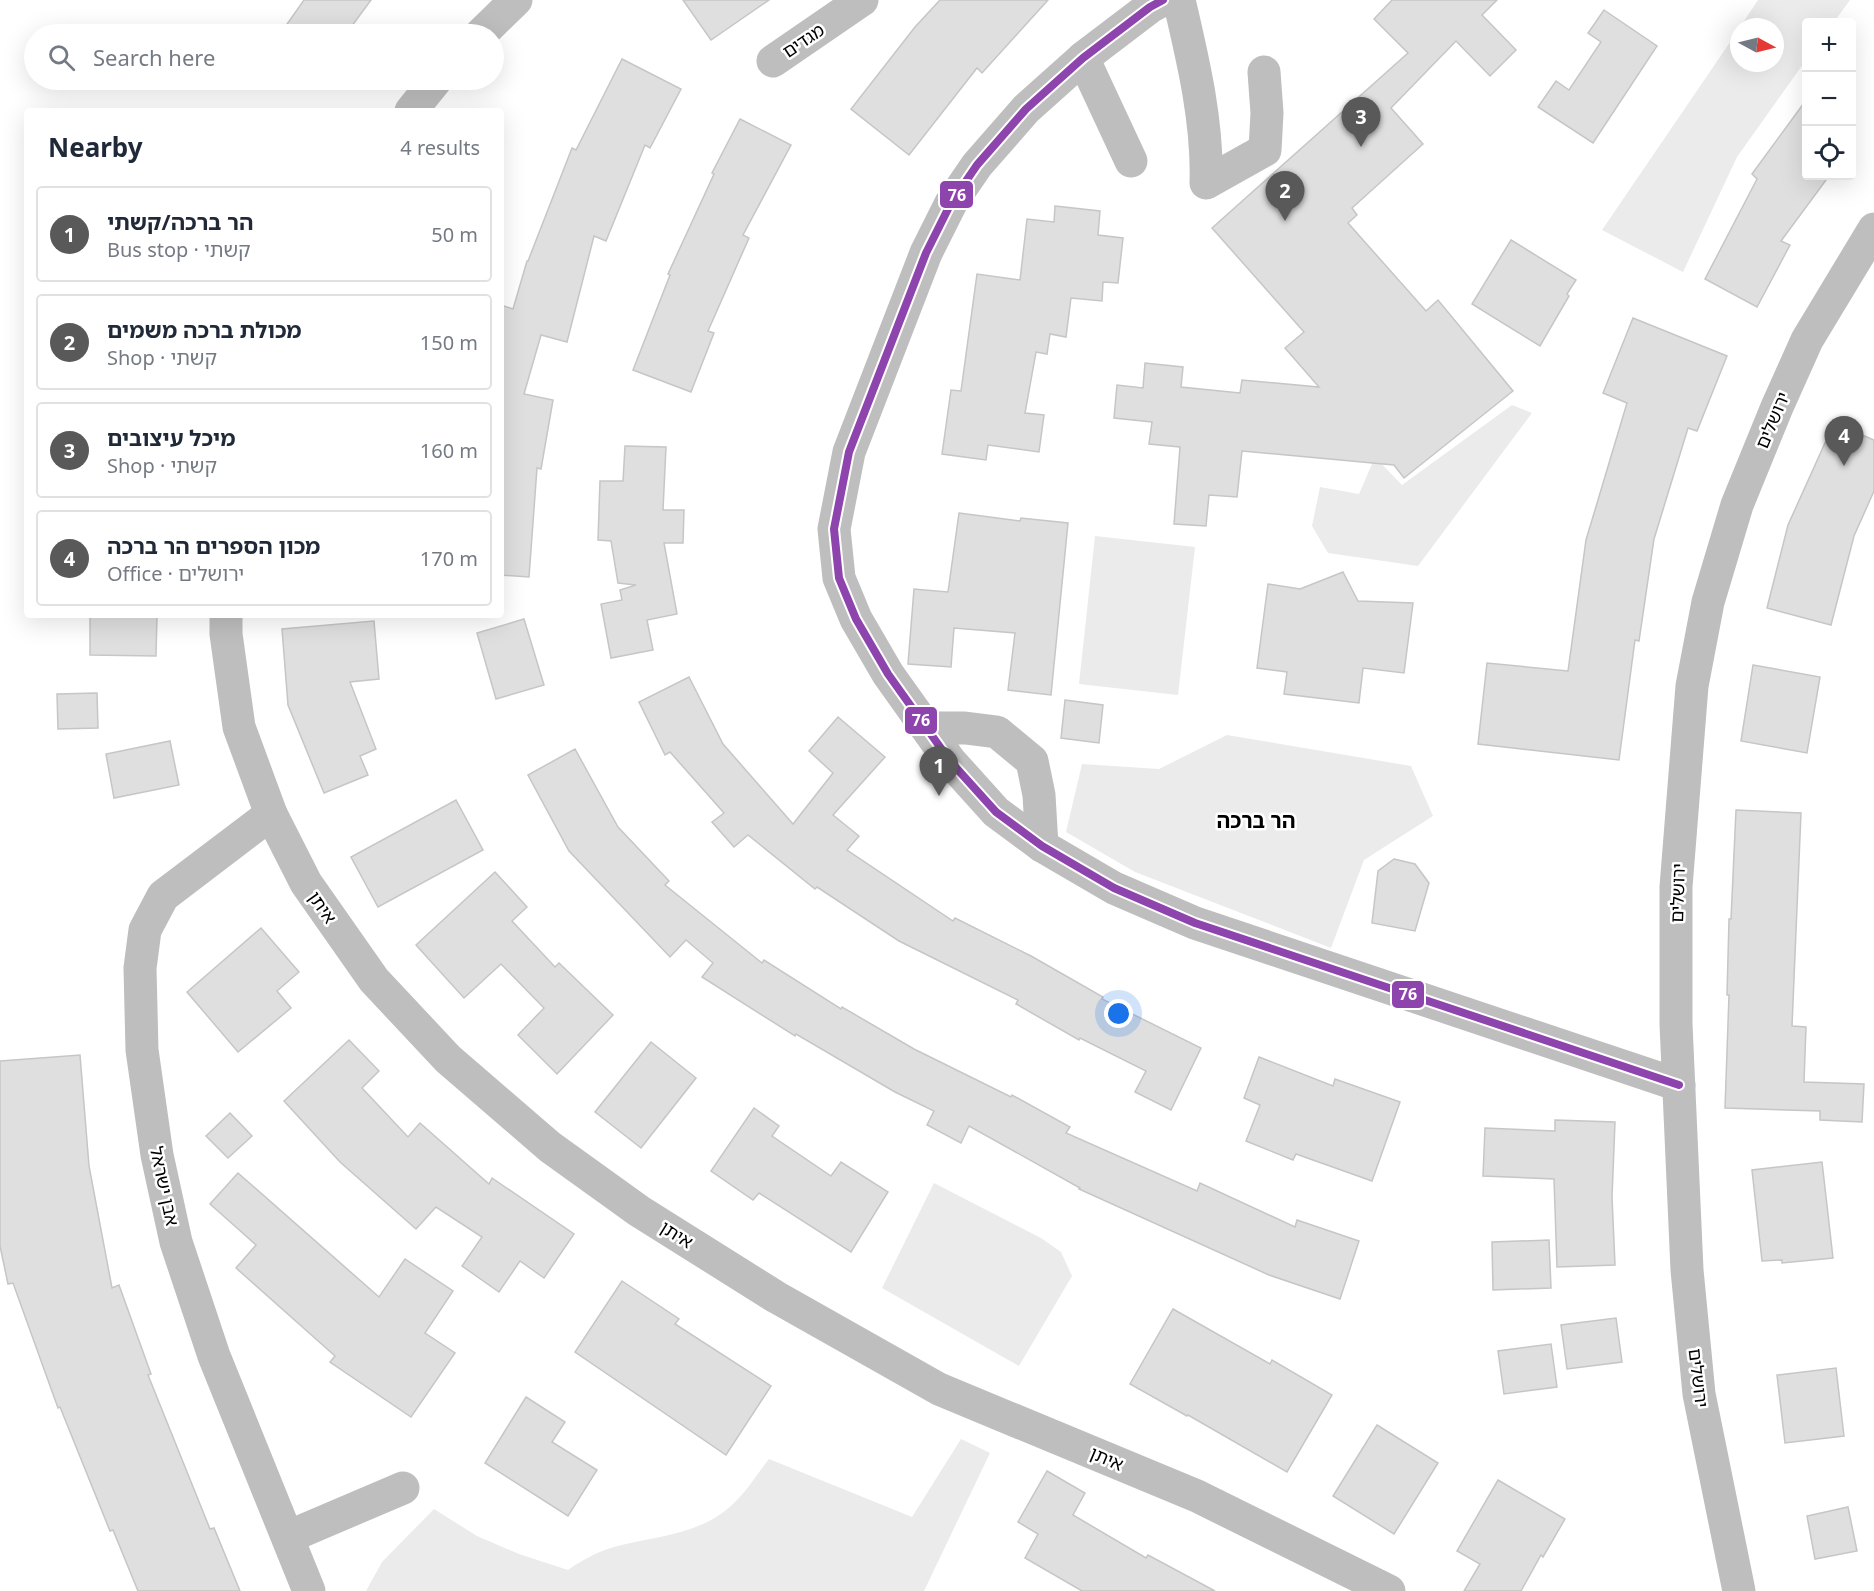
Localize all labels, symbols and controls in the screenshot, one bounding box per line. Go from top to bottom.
street label: מגדים [777,17,829,63]
north arrow [1730,18,1784,72]
map controls [1802,18,1856,180]
button: + [1802,18,1856,72]
search box [24,24,504,90]
icon: search [45,41,78,74]
text: Search here [93,42,215,72]
button: − [1802,72,1856,126]
pin: 3 [1342,98,1380,147]
button: locate [1802,126,1856,180]
text: Nearby [48,129,143,165]
text: 4 results [400,134,480,161]
pin: 2 [1266,172,1304,221]
line badge: 76 [939,180,974,209]
text: 76 [948,184,966,206]
text: הר ברכה/קשתי [107,206,253,236]
text: 1 [64,221,75,248]
text: 50 m [431,221,478,248]
text: Bus stop · קשתי [107,236,251,263]
text: מכולת ברכה משמים [107,314,302,344]
text: 2 [64,329,75,356]
text: 150 m [420,329,478,356]
text: Shop · קשתי [107,344,217,371]
street label: ירושלים [1749,388,1795,452]
pin: 4 [1824,416,1864,466]
text: מיכל עיצובים [107,422,236,452]
text: 3 [64,437,75,464]
text: 160 m [420,437,478,464]
text: Shop · קשתי [107,452,217,479]
text: מכון הספרים הר ברכה [107,530,320,560]
text: 4 [64,545,75,572]
text: 170 m [420,545,478,572]
text: Office · ירושלים [107,560,244,587]
line badge: 76 [904,706,938,735]
text: 76 [912,709,930,731]
pin: 1 [920,746,958,796]
district label: הר ברכה [1216,806,1296,834]
street label: ירושלים [1664,863,1690,923]
street label: איתן [303,886,343,928]
line badge: 76 [1391,980,1425,1009]
text: 76 [1399,983,1417,1005]
your location [1104,999,1133,1028]
street label: אבן ישראל [145,1144,185,1228]
street label: איתן [656,1215,698,1253]
street label: ירושלים [1683,1347,1715,1409]
street label: איתן [1087,1440,1127,1476]

